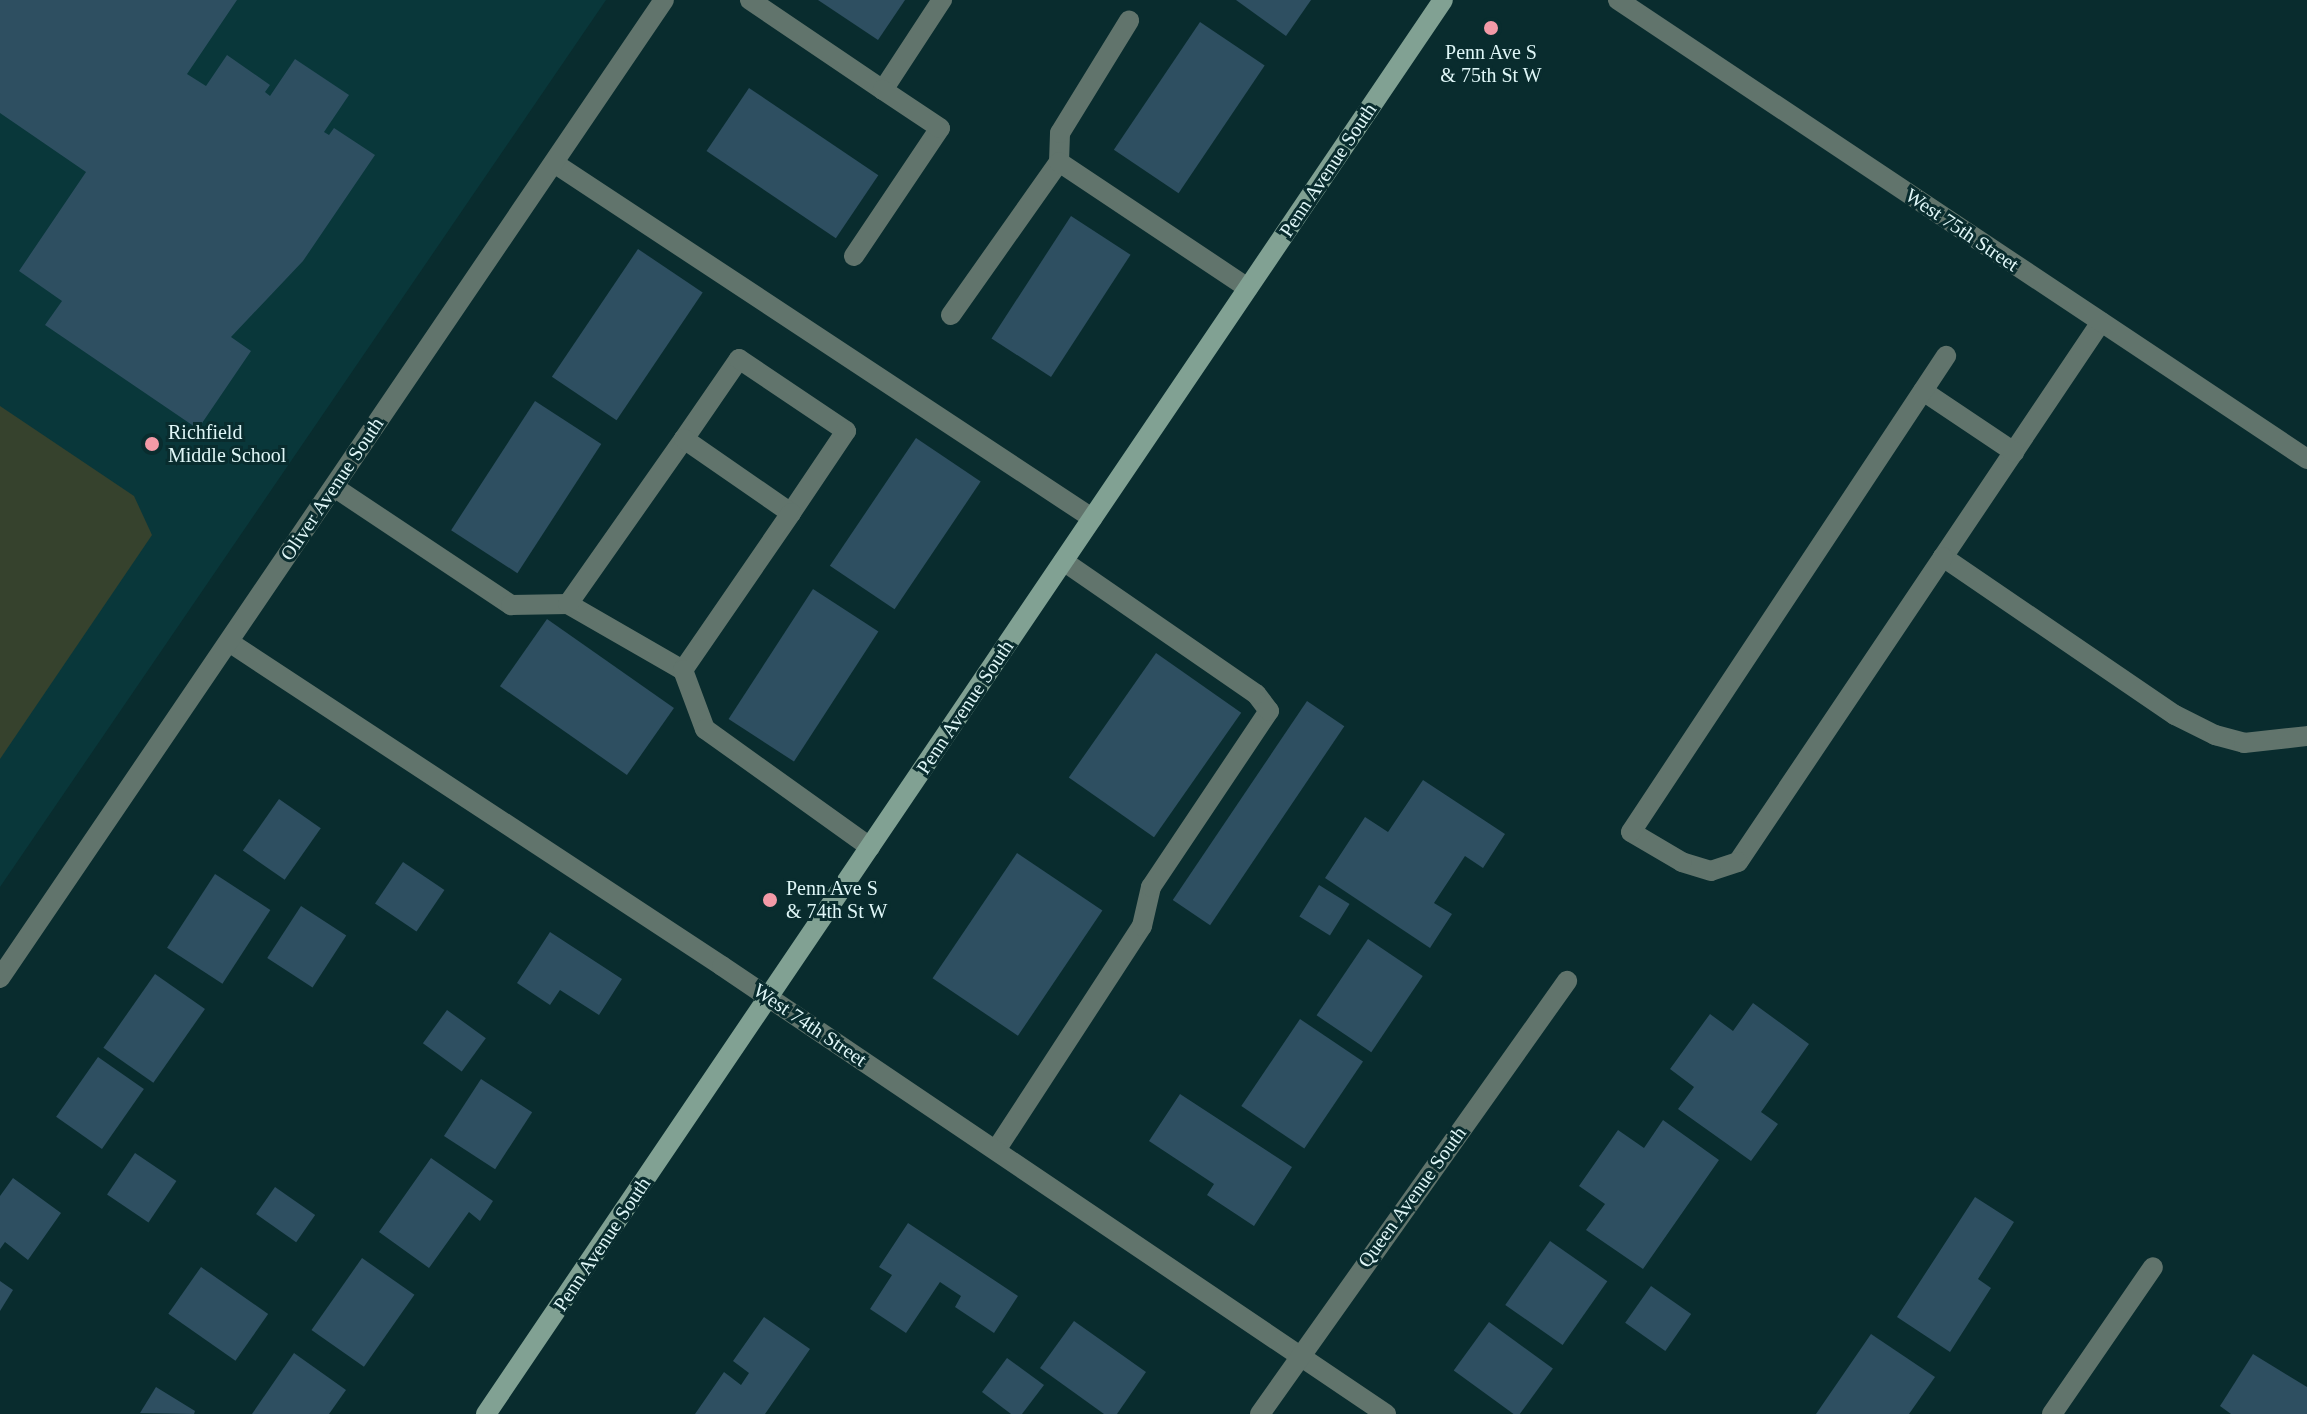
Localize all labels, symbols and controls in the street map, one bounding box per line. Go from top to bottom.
marker: Penn Ave S & 75th St W [1482,19,1500,37]
place label: Penn Ave S & 75th St W [1440,40,1542,87]
street label: Penn Avenue South [1274,98,1382,242]
street label: West 75th Street [1901,183,2023,277]
street label: Oliver Avenue South [275,412,389,566]
place label: Richfield Middle School [168,420,286,467]
marker: Richfield Middle School [143,435,161,453]
street label: Penn Avenue South [911,635,1019,779]
place label: Penn Ave S & 74th St W [786,876,888,923]
marker: Penn Ave S & 74th St W [761,891,779,909]
street label: West 74th Street [749,978,871,1072]
street label: Queen Avenue South [1352,1121,1472,1273]
street label: Penn Avenue South [548,1172,656,1316]

